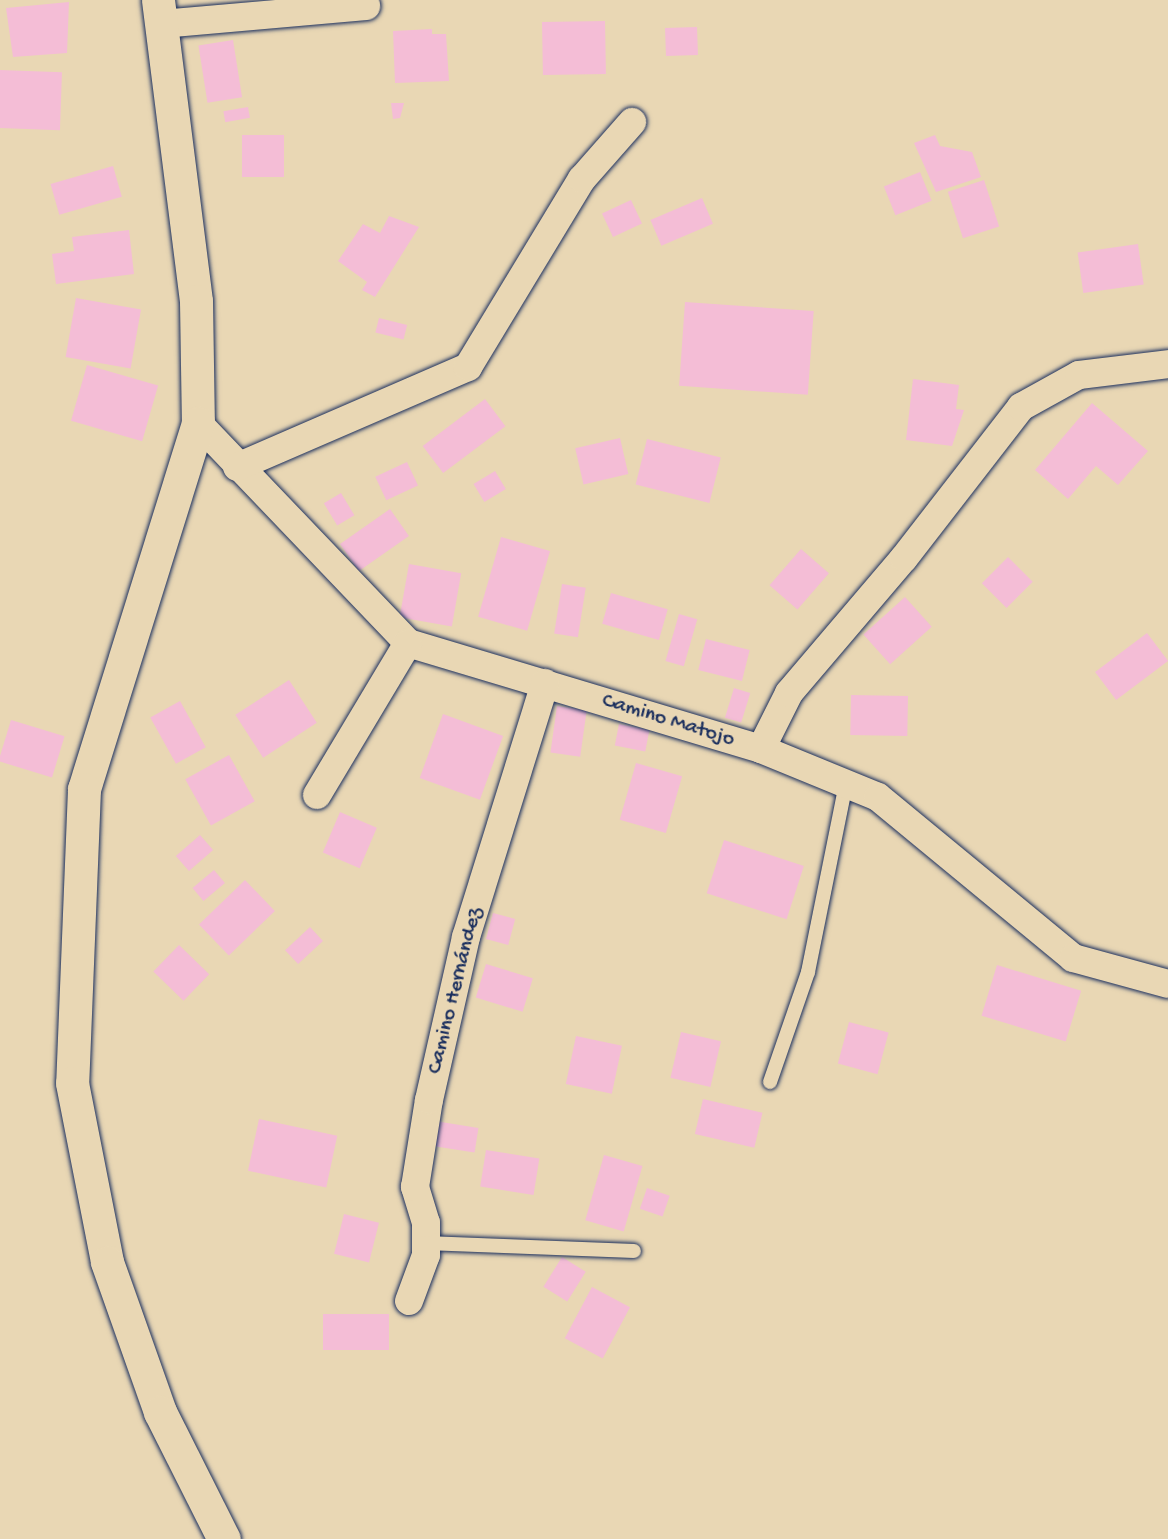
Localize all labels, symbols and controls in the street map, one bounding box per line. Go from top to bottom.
street label: Camino Matojo [598,688,738,754]
street label: Camino Hernández [423,905,489,1077]

